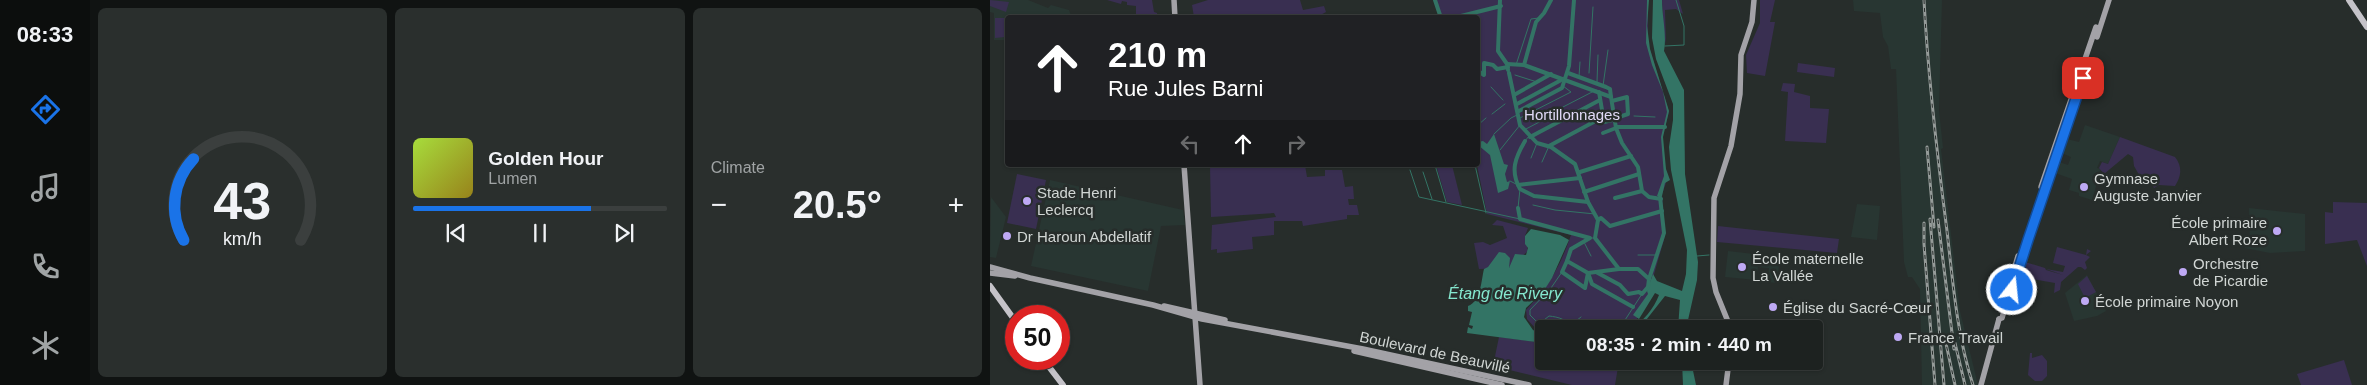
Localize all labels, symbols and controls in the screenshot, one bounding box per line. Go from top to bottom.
text: 08:33 [17,22,73,47]
icon: ahead [1025,35,1090,100]
text: 210 m [1108,35,1207,74]
pin [2062,57,2104,99]
icon: arrive [2069,64,2097,92]
text: Rue Jules Barni [1108,76,1263,101]
icon: directions [28,92,63,127]
park label: Hortillonnages [1524,106,1620,123]
icon: left [1176,130,1204,158]
icon: ahead [1229,130,1257,158]
icon: right [1282,130,1310,158]
text: Golden Hour [488,148,603,169]
text: Climate [711,159,765,176]
icon: music [28,170,63,205]
text: Lumen [488,170,537,187]
place label: Gymnase Auguste Janvier [2094,170,2202,204]
text: 43 [214,172,272,230]
marker: Gymnase Auguste Janvier [2078,181,2090,193]
text: 20.5° [793,184,882,226]
place label: Stade Henri Leclercq [1037,184,1116,218]
text: − [711,189,727,220]
text: + [948,189,964,220]
marker: Stade Henri Leclercq [1021,195,1033,207]
place label: École primaire Albert Roze [2171,214,2267,248]
icon: previous [442,219,470,247]
icon: pause [526,219,554,247]
icon: next [610,219,638,247]
marker: École primaire Albert Roze [2271,225,2283,237]
place label: Dr Haroun Abdellatif [1017,228,1152,245]
text: km/h [223,229,262,249]
marker: Dr Haroun Abdellatif [1001,230,1013,242]
icon: phone [28,249,63,284]
place label: École maternelle La Vallée [1752,250,1864,284]
place label: Orchestre de Picardie [2193,255,2268,289]
marker: École maternelle La Vallée [1736,261,1748,273]
position arrow [1985,263,2037,315]
marker: Orchestre de Picardie [2177,266,2189,278]
water label: Étang de Rivery [1448,284,1563,302]
place label: École primaire Noyon [2095,293,2238,310]
marker: École primaire Noyon [2079,295,2091,307]
place label: Église du Sacré-Cœur [1783,299,1931,316]
marker: Église du Sacré-Cœur [1767,301,1779,313]
speed limit sign: 50 [1005,305,1070,370]
icon: climate [28,328,63,363]
street label: Boulevard de Beauvillé [1358,328,1512,376]
place label: France Travail [1908,329,2003,346]
marker: France Travail [1892,331,1904,343]
text: 08:35 · 2 min · 440 m [1586,334,1772,355]

